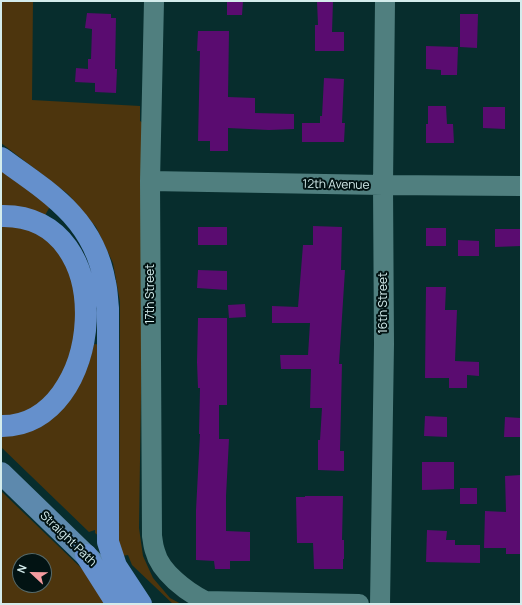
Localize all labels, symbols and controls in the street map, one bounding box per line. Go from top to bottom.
street label: 12th Avenue [302,177,370,193]
street label: 17th Street [144,264,158,324]
street label: 16th Street [377,272,391,334]
street label: Straight Path [37,509,99,569]
north arrow [12,553,52,593]
text: N [13,562,30,575]

